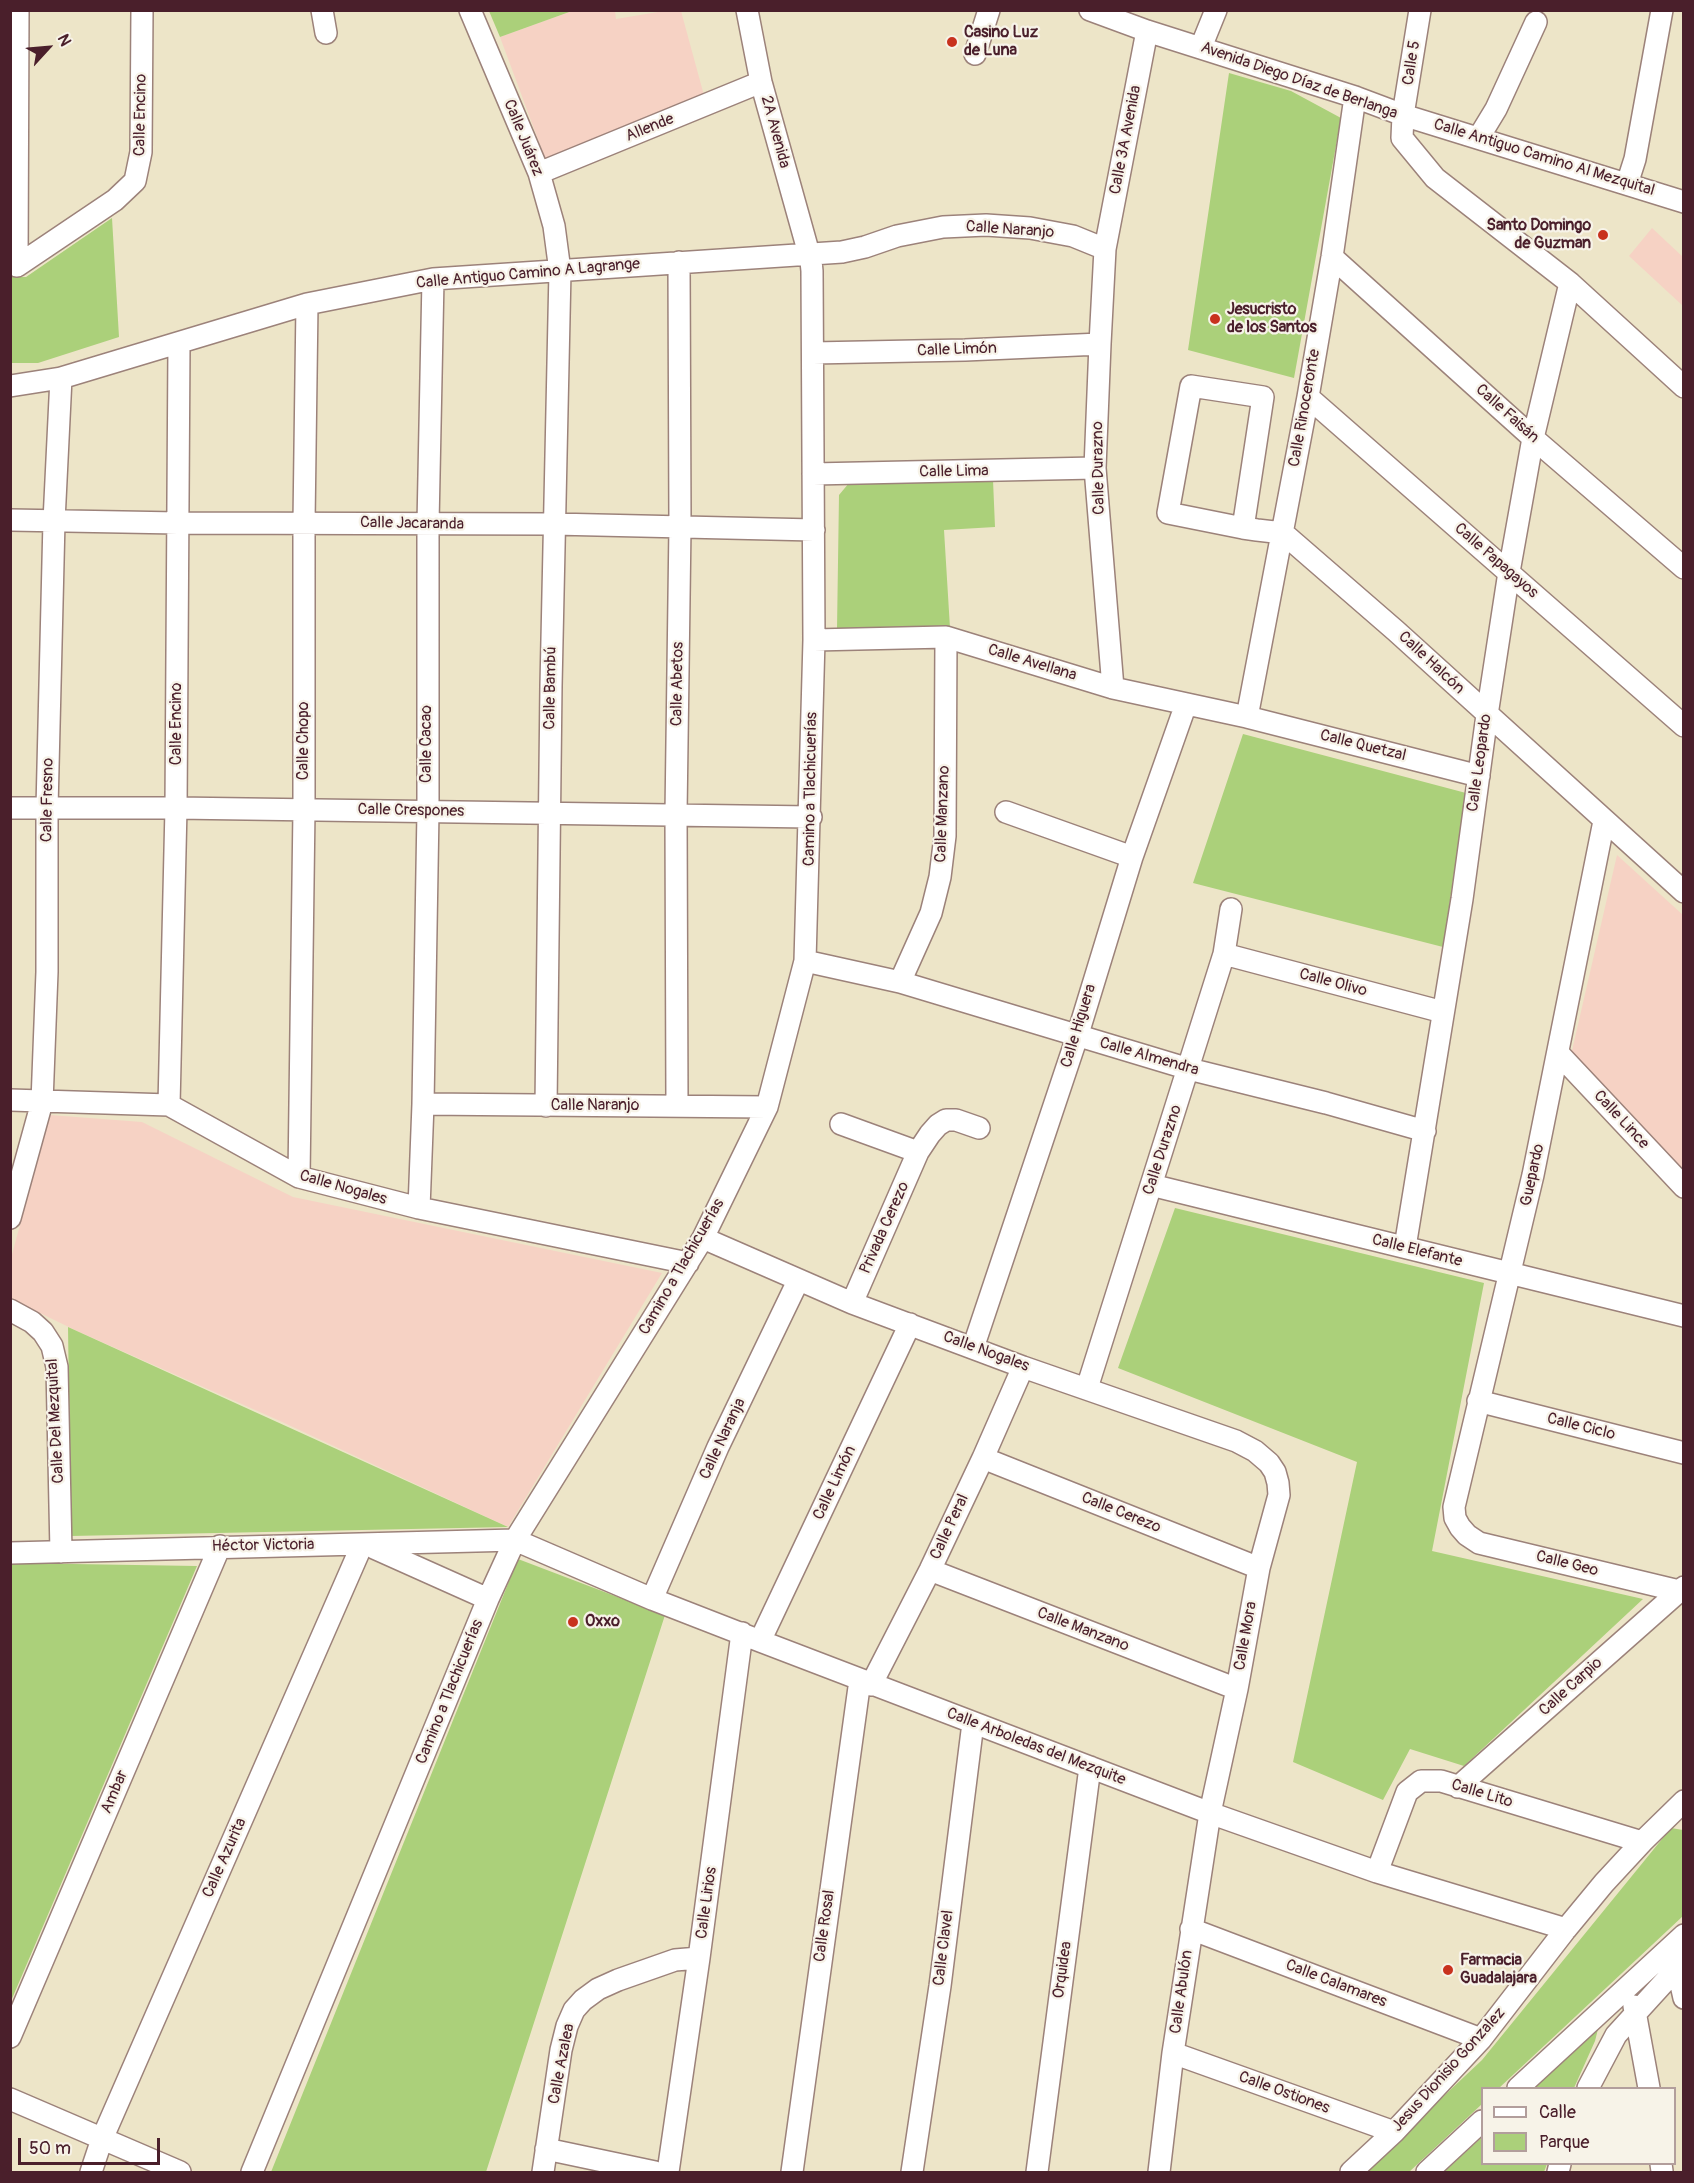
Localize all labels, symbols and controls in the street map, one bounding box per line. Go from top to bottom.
north arrow [18,18,78,78]
place label: Casino Luz de Luna [964,23,1038,61]
text: N [53,31,76,49]
marker: Casino Luz de Luna [945,35,959,49]
street label: Avenida Diego Díaz de Berlanga [1198,38,1400,124]
street label: Calle 5 [1399,39,1425,87]
street label: Calle Encino [131,74,151,156]
street label: Calle 3A Avenida [1106,84,1146,196]
street label: 2A Avenida [756,94,794,170]
street label: Calle Juárez [499,97,547,179]
street label: Allende [623,110,677,146]
street label: Calle Antiguo Camino Al Mezquital [1431,115,1657,201]
place label: Santo Domingo de Guzman [1487,216,1591,254]
street label: Calle Naranjo [965,217,1055,243]
marker: Santo Domingo de Guzman [1596,228,1610,242]
street label: Calle Antiguo Camino A Lagrange [415,255,641,293]
place label: Jesucristo de los Santos [1227,300,1317,338]
marker: Jesucristo de los Santos [1208,312,1222,326]
street label: Calle Limón [917,339,997,361]
street label: Calle Rinoceronte [1285,348,1325,468]
street label: Calle Faisán [1471,380,1543,448]
street label: Calle Durazno [1089,421,1109,515]
street label: Calle Lima [919,462,989,482]
street label: Calle Jacaranda [360,513,464,535]
street label: Calle Papagayos [1450,519,1542,603]
street label: Calle Halcón [1394,627,1468,699]
street label: Calle Avellana [985,640,1079,686]
street label: Calle Abetos [668,642,688,726]
street label: Calle Bambú [541,646,561,730]
street label: Calle Encino [167,683,187,765]
street label: Calle Chopo [294,702,314,780]
street label: Calle Cacao [417,705,437,783]
street label: Camino a Tlachicuerías [800,712,822,866]
street label: Calle Leopardo [1464,713,1496,813]
street label: Calle Quetzal [1318,726,1408,766]
street label: Calle Fresno [38,758,58,842]
street label: Calle Manzano [932,765,954,863]
street label: Calle Crespones [358,800,464,822]
street label: Calle Olivo [1297,965,1369,1001]
street label: Calle Higuera [1057,982,1101,1070]
street label: Calle Almendra [1097,1034,1201,1080]
street label: Calle Lince [1589,1087,1653,1153]
street label: Calle Naranjo [551,1096,639,1116]
street label: Calle Durazno [1139,1103,1187,1197]
street label: Guepardo [1517,1142,1549,1208]
street label: Calle Nogales [297,1166,389,1210]
street label: Privada Cerezo [856,1179,914,1277]
street label: Camino a Tlachicuerías [635,1195,729,1339]
street label: Calle Elefante [1370,1231,1464,1271]
street label: Calle Nogales [940,1328,1032,1376]
street label: Calle Del Mezquital [43,1358,69,1484]
street label: Calle Naranja [696,1395,750,1483]
street label: Calle Ciclo [1545,1409,1617,1445]
street label: Calle Limón [809,1443,861,1523]
street label: Calle Cerezo [1078,1488,1164,1538]
street label: Calle Peral [927,1491,973,1563]
street label: Héctor Victoria [212,1536,314,1556]
street label: Calle Geo [1534,1547,1600,1581]
street label: Calle Mora [1231,1600,1261,1672]
street label: Calle Manzano [1034,1604,1132,1656]
place label: Oxxo [585,1612,620,1632]
marker: Oxxo [566,1615,580,1629]
street label: Camino a Tlachicuerías [412,1617,488,1767]
street label: Calle Carpio [1535,1654,1607,1720]
street label: Calle Arboledas del Mezquite [944,1704,1128,1790]
street label: Ambar [97,1767,133,1817]
street label: Calle Lito [1449,1776,1515,1812]
street label: Calle Azurita [199,1815,251,1901]
street label: Calle Lirios [692,1866,722,1940]
street label: Calle Rosal [810,1889,840,1963]
street label: Calle Clavel [930,1909,958,1987]
street label: Orquidea [1049,1940,1077,2000]
street label: Calle Abulón [1167,1949,1197,2035]
place label: Farmacia Guadalajara [1460,1951,1537,1989]
street label: Calle Calamares [1283,1956,1389,2012]
marker: Farmacia Guadalajara [1441,1963,1455,1977]
street label: Jesus Dionisio Gonzalez [1388,2004,1510,2136]
street label: Calle Azalea [545,2022,579,2106]
street label: Calle Ostiones [1236,2068,1332,2118]
legend [1481,2087,1676,2165]
text: Calle [1539,2101,1576,2124]
scale bar [21,2126,164,2164]
text: Parque [1539,2131,1589,2154]
text: 50 m [29,2137,71,2160]

